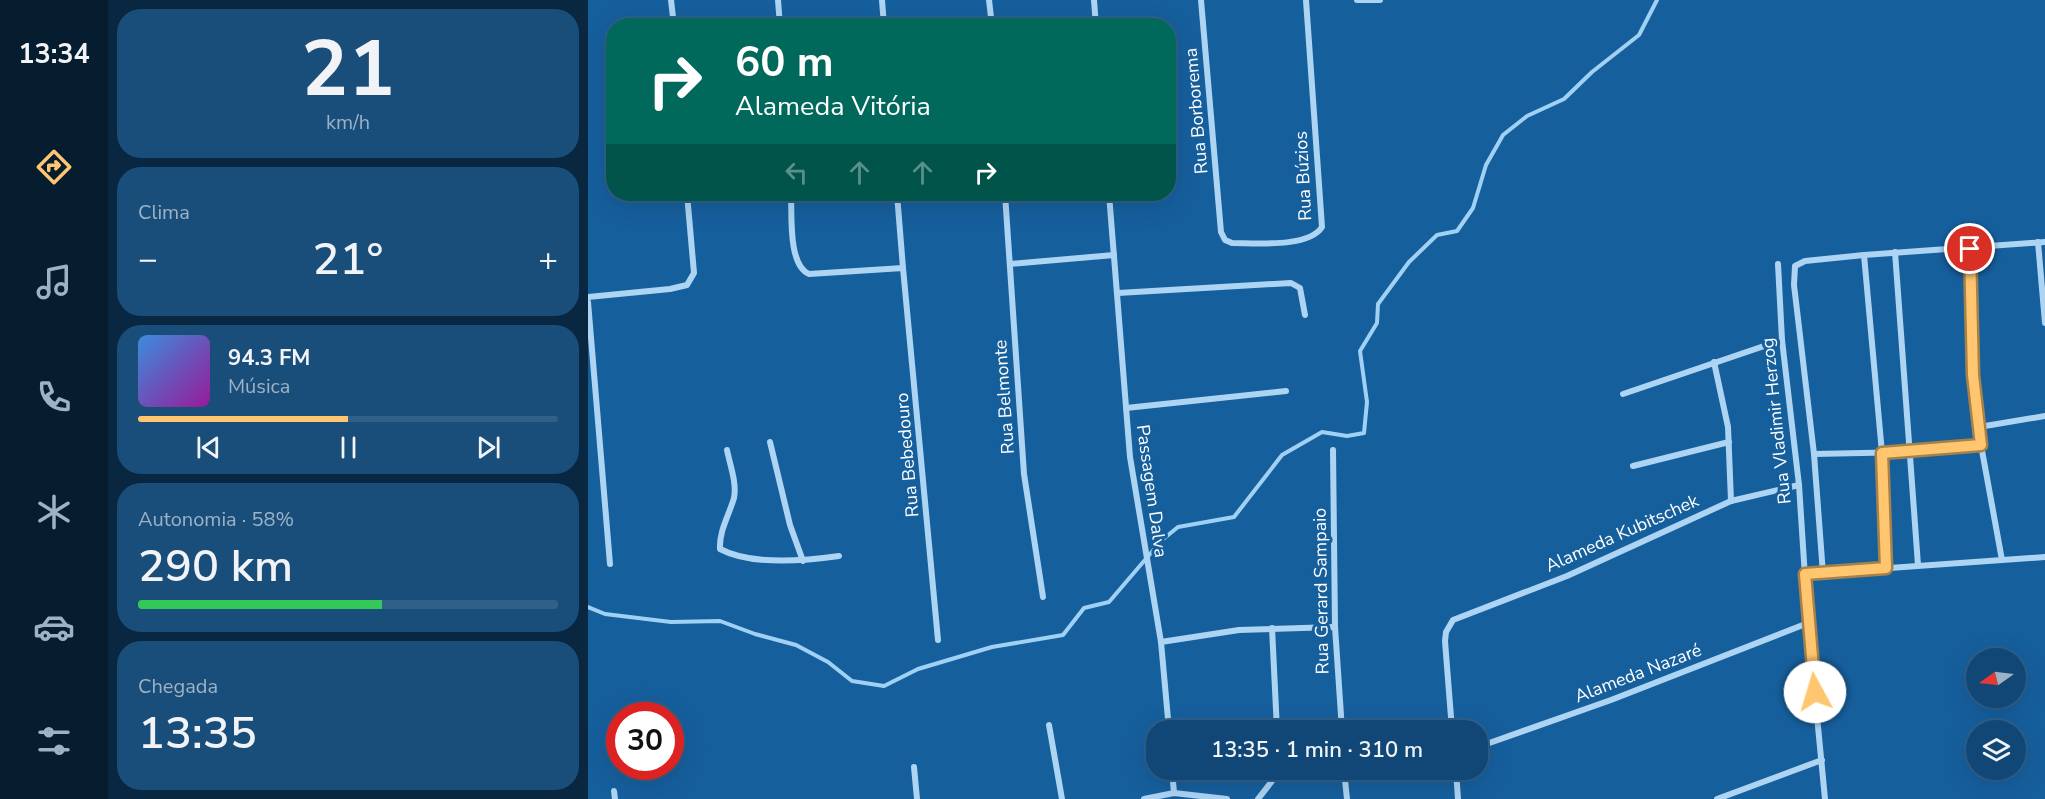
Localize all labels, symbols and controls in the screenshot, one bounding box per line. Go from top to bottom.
text: 21 [301,16,395,123]
text: 60 m [735,34,834,91]
text: 13:34 [18,36,90,73]
icon: right [636,42,714,120]
street label: Rua Borborema [1179,47,1213,175]
text: Alameda Vitória [735,88,931,125]
text: km/h [326,109,370,136]
street label: Rua Búzios [1289,131,1317,221]
icon: directions [33,146,75,188]
icon: left [780,156,813,189]
icon: ahead [843,156,876,189]
icon: ahead [906,156,939,189]
icon: right [969,156,1002,189]
text: Clima [138,199,190,226]
pin [1944,223,1995,274]
text: 21° [313,229,383,290]
icon: arrive [1953,232,1986,265]
text: − [138,237,158,282]
text: + [538,237,558,282]
icon: music [33,261,75,303]
street label: Rua Vladimir Herzog [1755,337,1797,505]
street label: Rua Belmonte [988,339,1020,455]
text: 94.3 FM [228,343,310,373]
text: Música [228,373,290,400]
icon: phone [33,376,75,418]
street label: Rua Bebedouro [890,392,924,518]
street label: Passagem Dalva [1131,423,1173,559]
icon: previous [192,431,225,464]
icon: pause [332,431,365,464]
icon: next [472,431,505,464]
street label: Alameda Kubitschek [1541,488,1703,578]
icon: climate [33,491,75,533]
text: Autonomia · 58% [138,506,294,533]
street label: Rua Gerard Sampaio [1308,508,1334,674]
text: 290 km [138,536,293,597]
icon: car [33,606,75,648]
street label: Alameda Nazaré [1571,638,1705,708]
north arrow [1966,648,2026,708]
map controls [1966,648,2026,780]
position arrow [1783,660,1847,724]
text: Chegada [138,673,218,700]
speed limit sign: 30 [606,702,684,780]
text: 13:35 [138,703,257,764]
icon: filters [33,720,75,762]
button: layers [1966,720,2026,780]
text: 13:35 · 1 min · 310 m [1211,735,1423,765]

